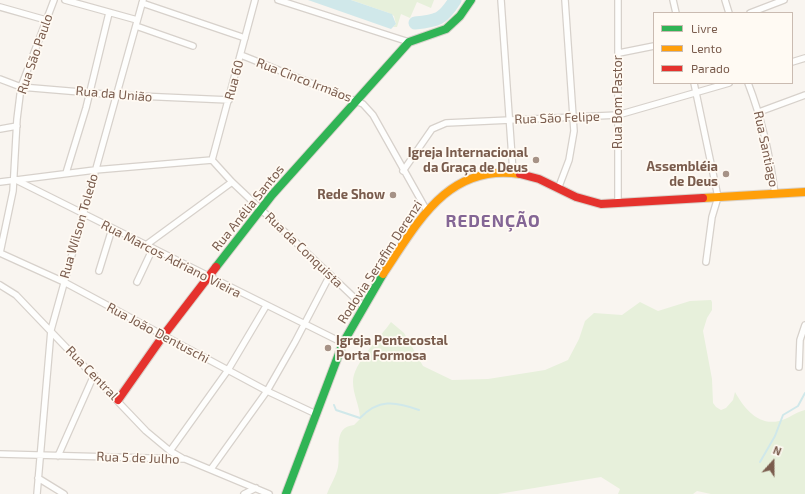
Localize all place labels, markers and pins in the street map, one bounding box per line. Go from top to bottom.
place label: Igreja Internacional da Graça de Deus [408,145,528,176]
marker: Igreja Internacional da Graça de Deus [531,155,541,165]
place label: Assembléia de Deus [647,159,718,190]
marker: Assembléia de Deus [721,169,731,179]
place label: Rede Show [317,187,385,203]
marker: Rede Show [388,190,398,200]
place label: Igreja Pentecostal Porta Formosa [336,333,448,364]
marker: Igreja Pentecostal Porta Formosa [323,343,333,353]

